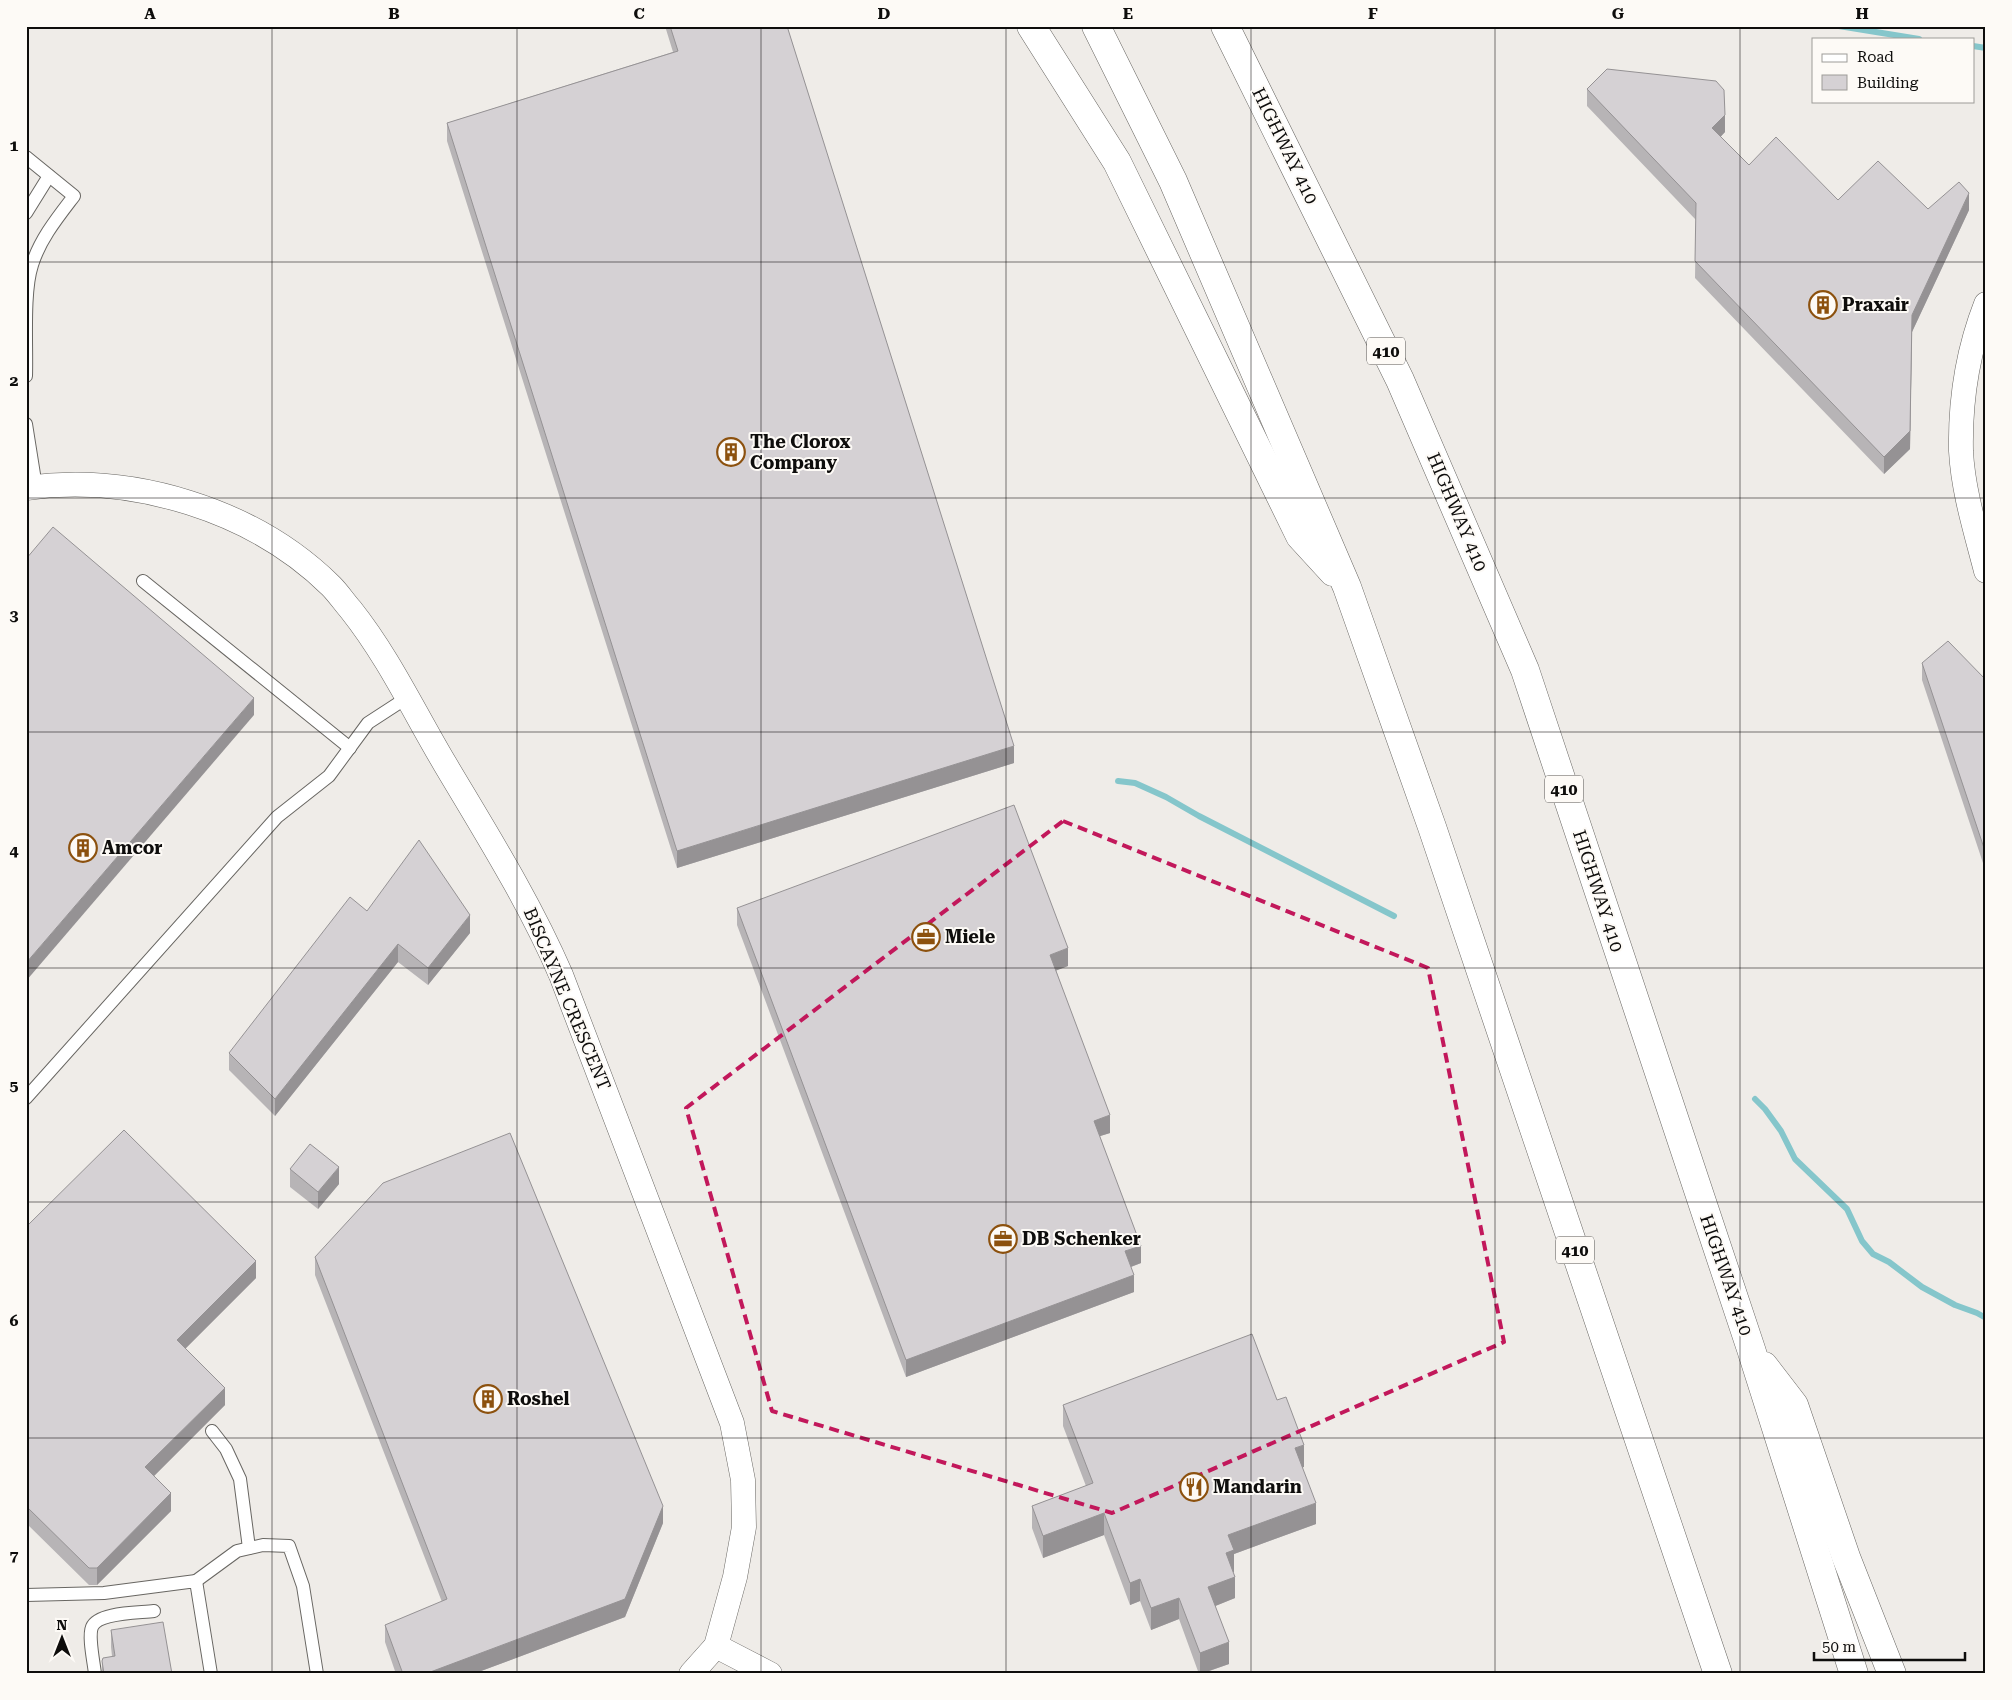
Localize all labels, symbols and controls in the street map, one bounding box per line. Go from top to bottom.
text: A [144,4,156,23]
text: B [388,4,400,23]
text: C [633,4,645,23]
text: D [878,4,891,23]
text: E [1123,4,1133,23]
text: F [1368,4,1378,23]
text: G [1612,4,1625,23]
text: H [1855,4,1869,23]
legend [1812,38,1974,102]
text: Road [1857,48,1894,66]
text: Building [1857,74,1919,92]
street label: HIGHWAY 410 [1248,84,1323,207]
text: 1 [10,136,19,155]
building icon: Praxair [1808,290,1838,320]
place label: Praxair [1842,294,1909,315]
road number: 410 [1367,338,1405,364]
text: 2 [10,371,19,390]
place label: The Clorox Company [750,431,851,473]
building icon: The Clorox Company [716,437,746,467]
street label: HIGHWAY 410 [1423,449,1492,574]
text: 3 [10,606,19,625]
road number: 410 [1545,776,1583,802]
street label: HIGHWAY 410 [1569,827,1628,954]
building icon: Amcor [68,833,98,863]
place label: Amcor [102,837,163,858]
text: 4 [10,841,19,860]
street label: BISCAYNE CRESCENT [519,904,615,1093]
office icon: Miele [911,922,941,952]
place label: Miele [945,926,996,947]
text: 5 [10,1076,19,1095]
street label: HIGHWAY 410 [1696,1211,1757,1338]
office icon: DB Schenker [988,1224,1018,1254]
place label: DB Schenker [1022,1228,1141,1249]
road number: 410 [1556,1236,1594,1264]
text: 6 [10,1311,19,1330]
building icon: Roshel [473,1384,503,1414]
place label: Roshel [507,1388,569,1409]
restaurant icon: Mandarin [1179,1472,1209,1502]
place label: Mandarin [1213,1476,1302,1497]
text: 7 [10,1546,19,1565]
north arrow [38,1612,88,1662]
text: N [57,1617,68,1633]
scale bar [1814,1630,1966,1662]
text: 50 m [1822,1638,1857,1656]

